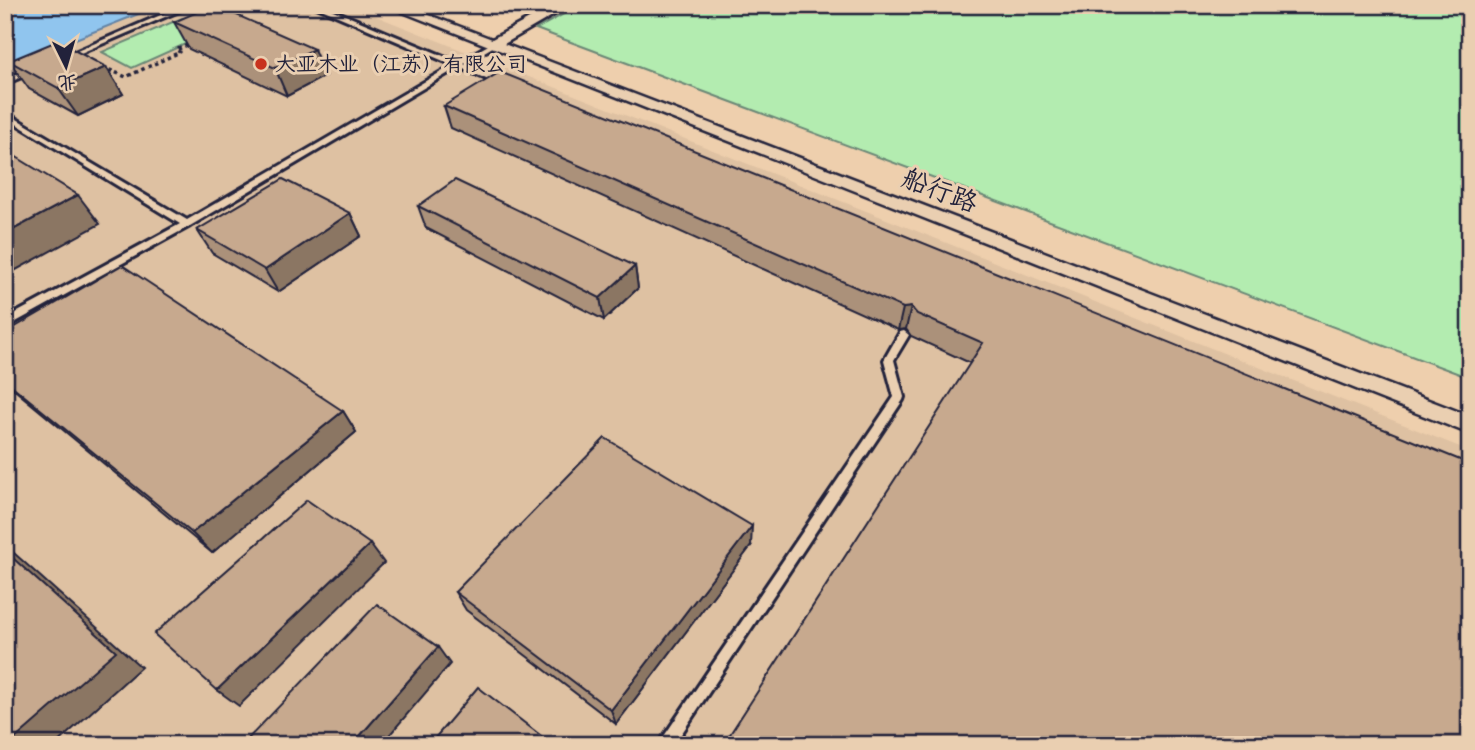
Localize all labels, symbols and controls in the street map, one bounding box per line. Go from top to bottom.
north arrow [32,32,102,102]
place label: 大亚木业（江苏）有限公司 [275,45,527,83]
marker: 大亚木业（江苏）有限公司 [253,56,269,72]
text: 北 [57,65,78,100]
street label: 船行路 [895,155,985,225]

